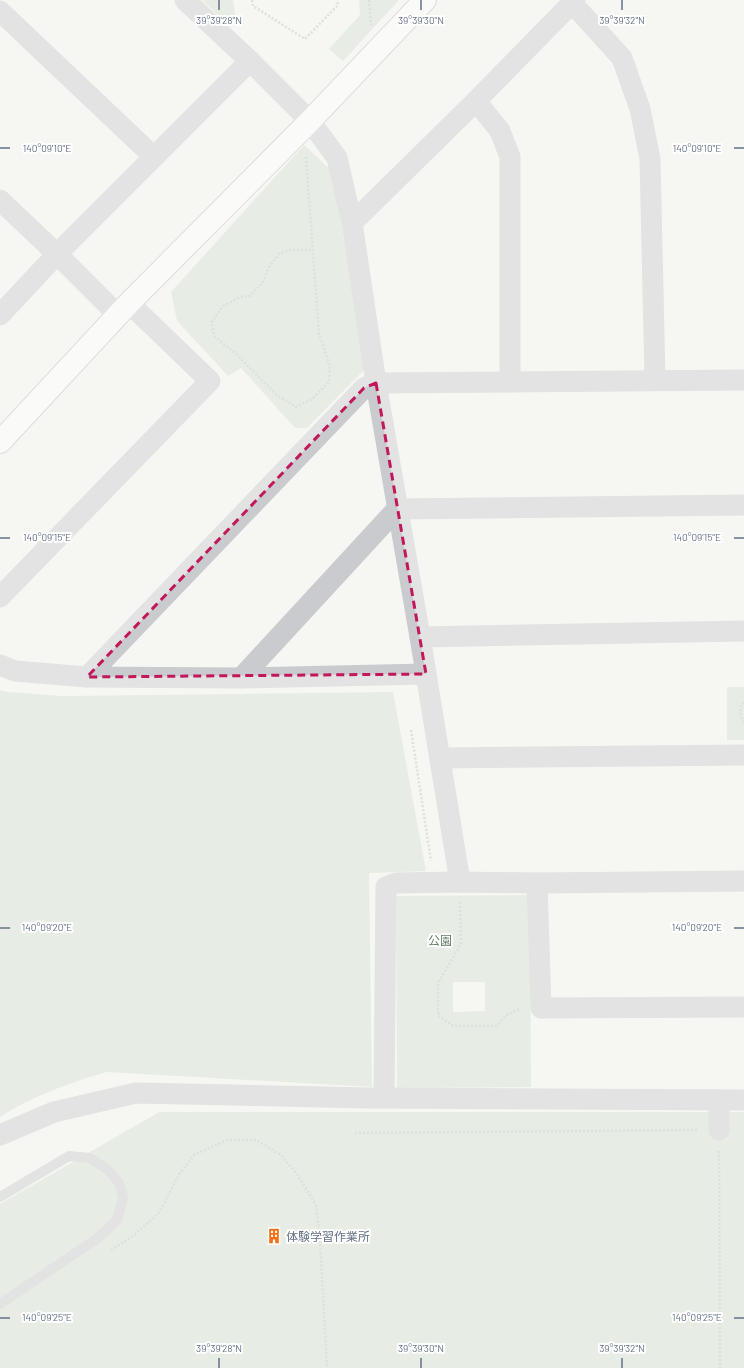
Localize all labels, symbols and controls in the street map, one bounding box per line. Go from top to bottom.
text: 39°39'28"N [196,14,242,26]
text: 39°39'30"N [398,14,444,26]
text: 39°39'32"N [599,14,645,26]
text: 140°09'10"E [23,142,71,154]
text: 140°09'10"E [673,142,721,154]
text: 140°09'15"E [23,531,71,543]
text: 140°09'15"E [673,531,721,543]
text: 140°09'20"E [22,921,72,933]
text: 140°09'20"E [672,921,722,933]
park label: 公園 [428,933,452,947]
building icon: 体験学習作業所 [265,1227,283,1245]
place label: 体験学習作業所 [286,1229,370,1243]
text: 140°09'25"E [22,1311,72,1323]
text: 140°09'25"E [672,1311,722,1323]
text: 39°39'28"N [196,1342,242,1354]
text: 39°39'30"N [398,1342,444,1354]
text: 39°39'32"N [599,1342,645,1354]

